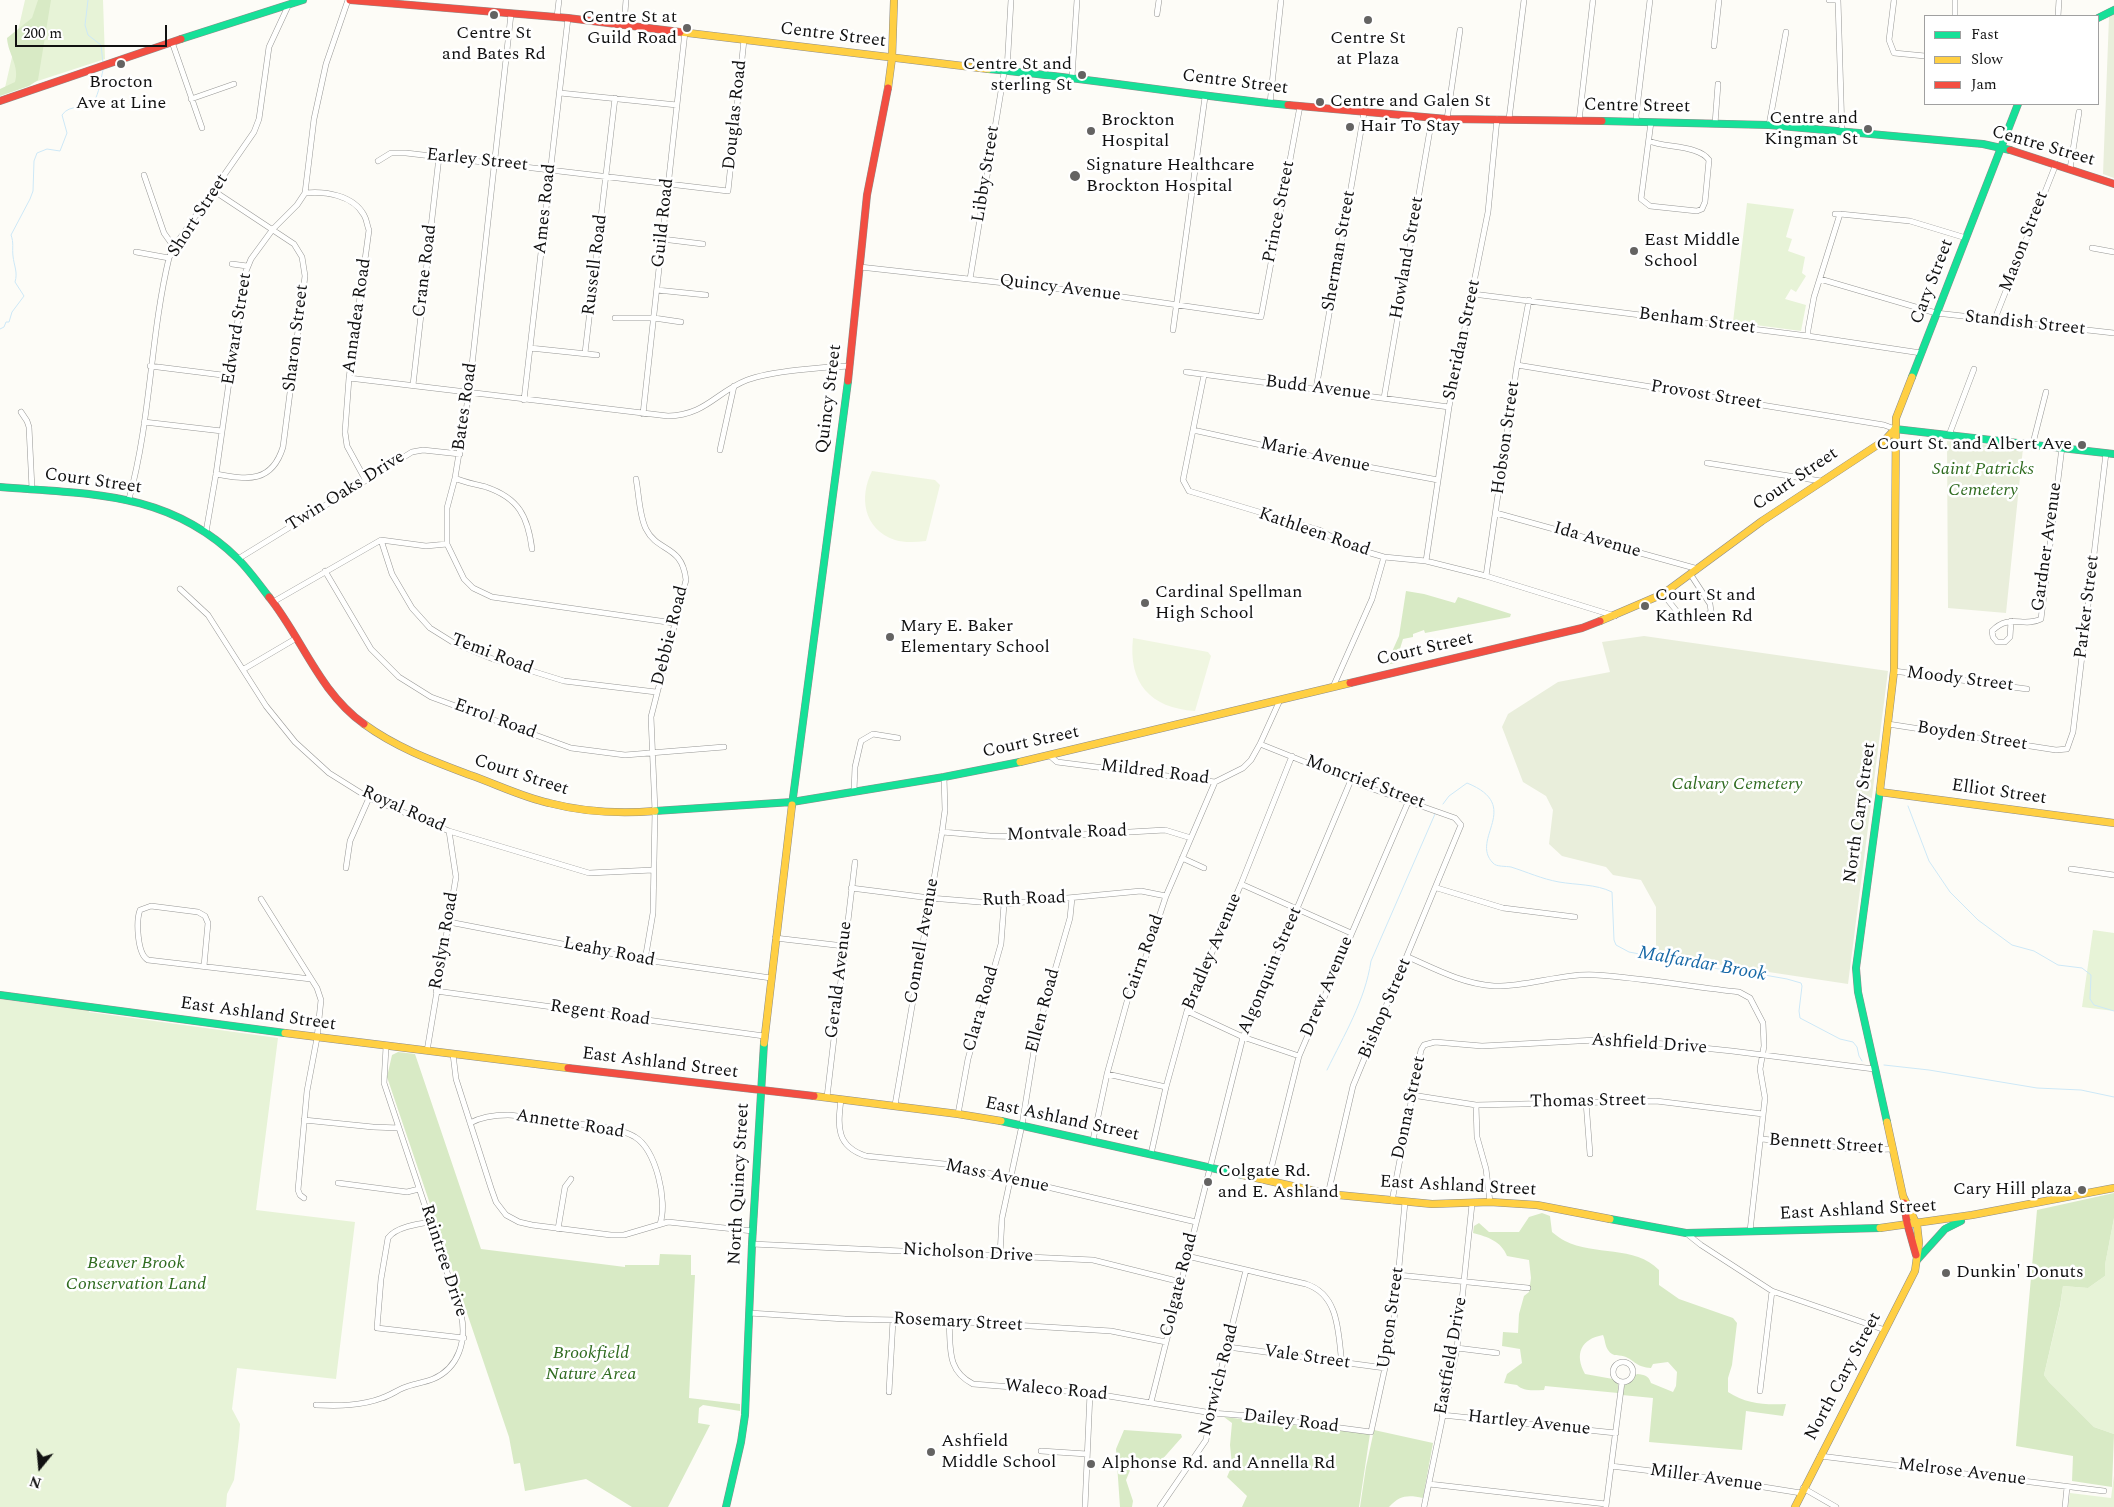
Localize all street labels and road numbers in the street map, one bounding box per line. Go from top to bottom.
street label: Centre Street [779,19,887,53]
street label: Douglas Road [719,59,753,171]
street label: Centre Street [1181,66,1289,100]
street label: Centre Street [1584,95,1690,119]
street label: Centre Street [1989,122,2097,172]
street label: Libby Street [969,124,1005,224]
street label: Earley Street [425,145,529,177]
street label: Prince Street [1260,159,1300,265]
street label: Ames Road [531,163,561,255]
street label: Short Street [164,170,234,262]
street label: Guild Road [649,177,679,269]
street label: Sherman Street [1319,189,1361,313]
street label: Mason Street [1996,189,2054,295]
street label: Howland Street [1387,195,1429,321]
street label: Russell Road [579,213,613,317]
street label: Crane Road [410,223,442,319]
street label: Cary Street [1907,236,1959,328]
street label: Annadea Road [339,257,377,375]
street label: Edward Street [218,271,258,387]
street label: Quincy Avenue [998,271,1122,307]
street label: Sheridan Street [1440,278,1486,402]
street label: Sharon Street [280,283,314,393]
street label: Benham Street [1637,304,1757,340]
street label: Standish Street [1964,307,2086,341]
street label: Quincy Street [813,343,847,455]
street label: Bates Road [449,362,483,452]
street label: Budd Avenue [1264,372,1372,406]
street label: Provost Street [1649,377,1763,415]
street label: Hobson Street [1488,380,1526,496]
street label: Marie Avenue [1258,434,1372,478]
street label: Court Street [1749,444,1843,516]
street label: Twin Oaks Drive [283,447,409,537]
street label: Court Street [43,464,143,500]
street label: Gardner Avenue [2028,481,2068,613]
street label: Kathleen Road [1255,504,1373,562]
street label: Ida Avenue [1551,518,1643,564]
street label: Parker Street [2071,554,2105,660]
street label: Debbie Road [648,584,694,688]
street label: Court Street [1375,628,1475,672]
street label: Temi Road [448,630,536,680]
street label: Moody Street [1905,663,2015,697]
street label: Errol Road [451,695,539,745]
street label: Boyden Street [1915,718,2029,756]
street label: Court Street [981,722,1081,764]
street label: North Cary Street [1840,741,1882,885]
street label: Court Street [471,751,571,801]
street label: Moncrief Street [1302,751,1428,815]
street label: Mildred Road [1099,756,1211,790]
street label: Elliot Street [1950,776,2048,810]
street label: Royal Road [358,782,448,838]
street label: Montvale Road [1007,821,1127,847]
street label: Connell Avenue [901,877,945,1005]
street label: Ruth Road [982,888,1066,912]
street label: Roslyn Road [426,890,464,992]
street label: Bradley Avenue [1179,890,1247,1014]
street label: Algonquin Street [1234,904,1308,1038]
street label: Cairn Road [1118,912,1170,1004]
street label: Gerald Avenue [822,920,858,1040]
street label: Drew Avenue [1297,933,1359,1041]
street label: Leahy Road [561,934,657,972]
street label: Bishop Street [1355,955,1417,1063]
street label: Clara Road [959,964,1005,1054]
street label: Ellen Road [1022,966,1066,1056]
street label: East Ashland Street [179,993,337,1037]
street label: Regent Road [549,996,651,1032]
street label: Ashfield Drive [1590,1030,1708,1060]
street label: East Ashland Street [581,1044,739,1084]
street label: Donna Street [1389,1054,1431,1162]
street label: Thomas Street [1530,1090,1646,1114]
street label: East Ashland Street [983,1093,1141,1147]
street label: North Quincy Street [725,1102,755,1266]
street label: Annette Road [514,1106,626,1144]
street label: Bennett Street [1768,1130,1884,1160]
street label: Mass Avenue [943,1155,1051,1199]
street label: East Ashland Street [1379,1172,1537,1202]
street label: East Ashland Street [1779,1196,1937,1226]
street label: Raintree Drive [415,1202,471,1320]
street label: Colgate Road [1157,1231,1203,1339]
street label: Nicholson Drive [902,1240,1034,1268]
street label: Upton Street [1374,1266,1410,1370]
street label: Eastfield Drive [1431,1296,1473,1416]
street label: Rosemary Street [893,1309,1023,1337]
street label: North Cary Street [1801,1309,1887,1445]
street label: Norwich Road [1196,1322,1244,1438]
street label: Vale Street [1262,1341,1352,1375]
street label: Waleco Road [1004,1376,1108,1406]
street label: Dailey Road [1242,1405,1340,1439]
street label: Hartley Avenue [1466,1407,1592,1441]
street label: Melrose Avenue [1897,1454,2027,1492]
street label: Miller Avenue [1648,1460,1764,1498]

